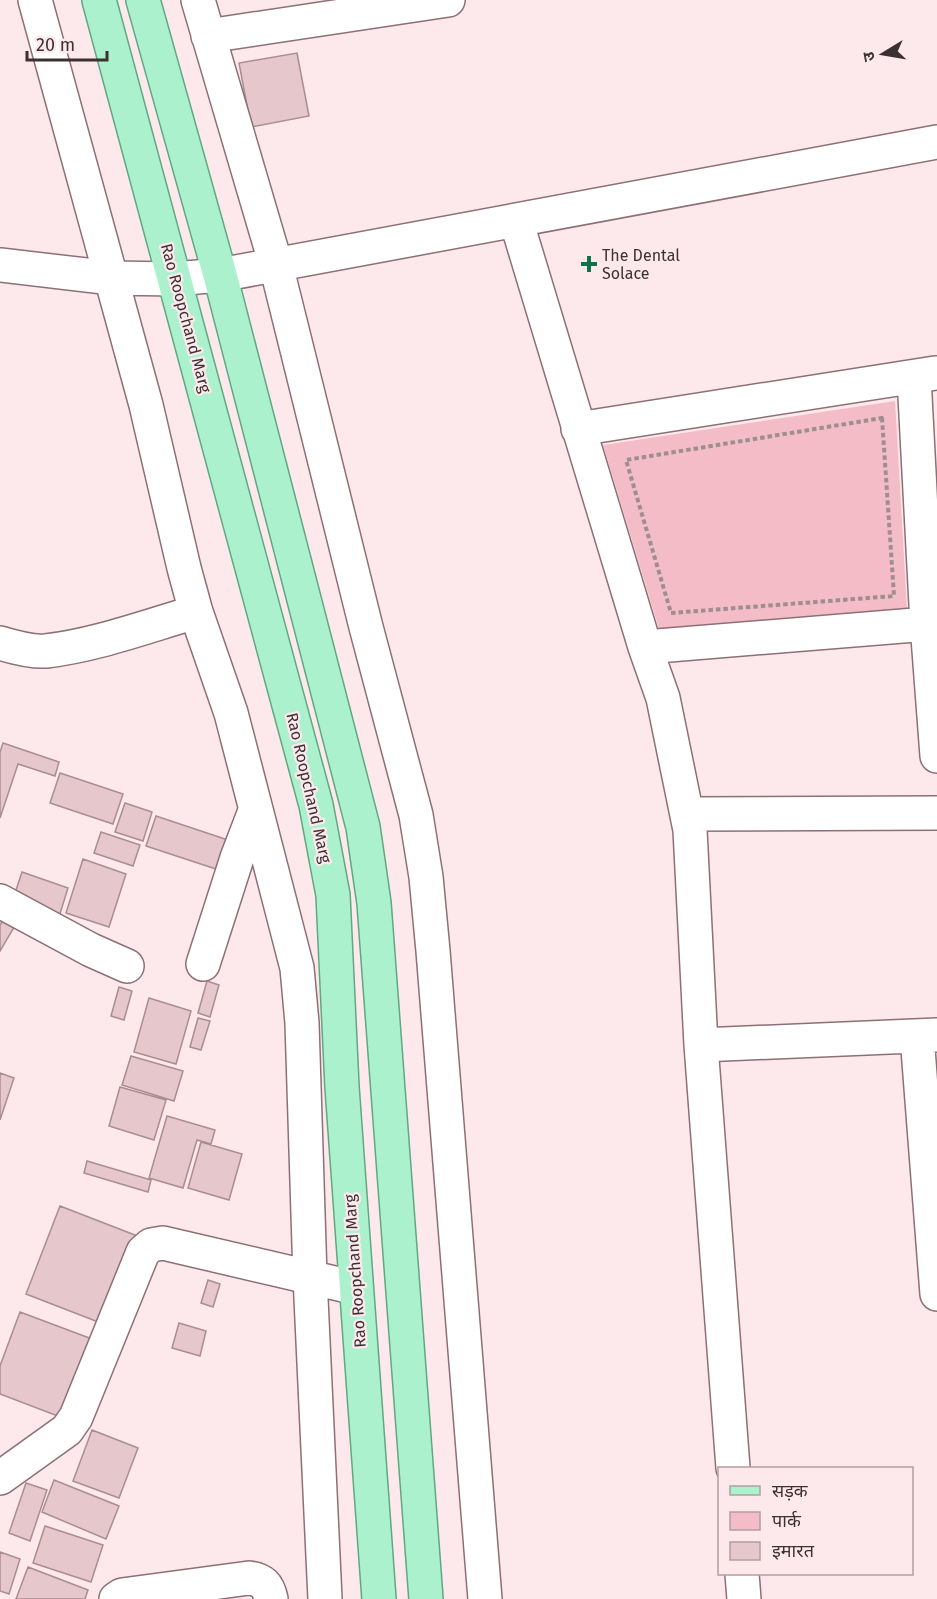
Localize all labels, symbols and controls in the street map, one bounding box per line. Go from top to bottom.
scale bar [27,24,106,62]
north arrow [853,24,913,84]
text: 20 m [36,34,75,56]
text: उ [858,50,879,63]
street label: Rao Roopchand Marg [157,241,215,395]
place label: The Dental Solace [602,246,680,283]
marker: The Dental Solace [580,255,598,273]
street label: Rao Roopchand Marg [282,711,336,866]
street label: Rao Roopchand Marg [340,1193,370,1348]
legend [718,1467,913,1575]
text: सड़क [772,1480,809,1502]
text: पार्क [772,1510,802,1532]
text: इमारत [772,1540,815,1562]

